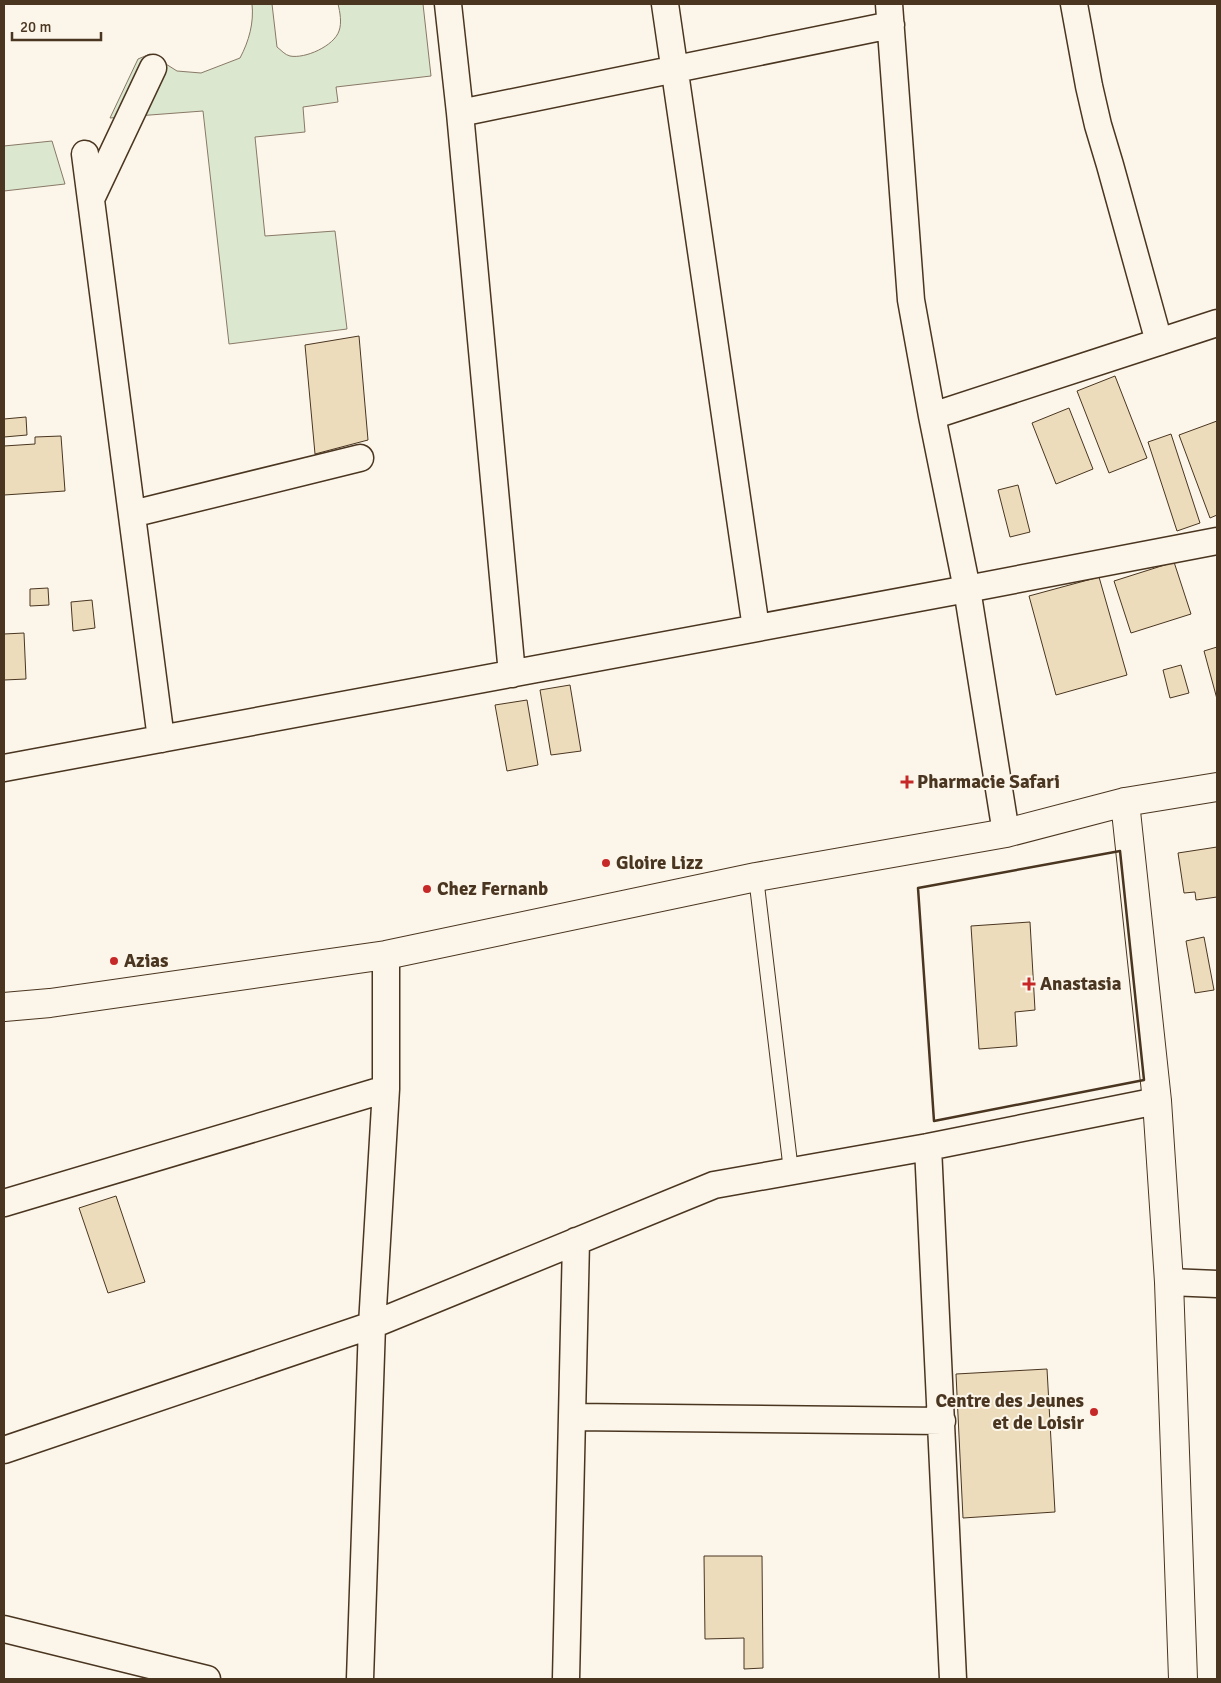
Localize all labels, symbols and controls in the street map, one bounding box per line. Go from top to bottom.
scale bar [12,10,101,42]
text: 20 m [20,18,51,36]
place label: Pharmacie Safari [917,770,1060,794]
marker: Pharmacie Safari [901,776,913,788]
place label: Gloire Lizz [616,851,704,875]
marker: Gloire Lizz [600,857,612,869]
place label: Chez Fernanb [437,877,548,901]
marker: Chez Fernanb [421,883,433,895]
place label: Azias [124,949,169,973]
marker: Azias [108,955,120,967]
place label: Anastasia [1040,972,1122,996]
marker: Anastasia [1022,977,1036,991]
place label: Centre des Jeunes et de Loisir [935,1389,1084,1435]
marker: Centre des Jeunes et de Loisir [1088,1406,1100,1418]

